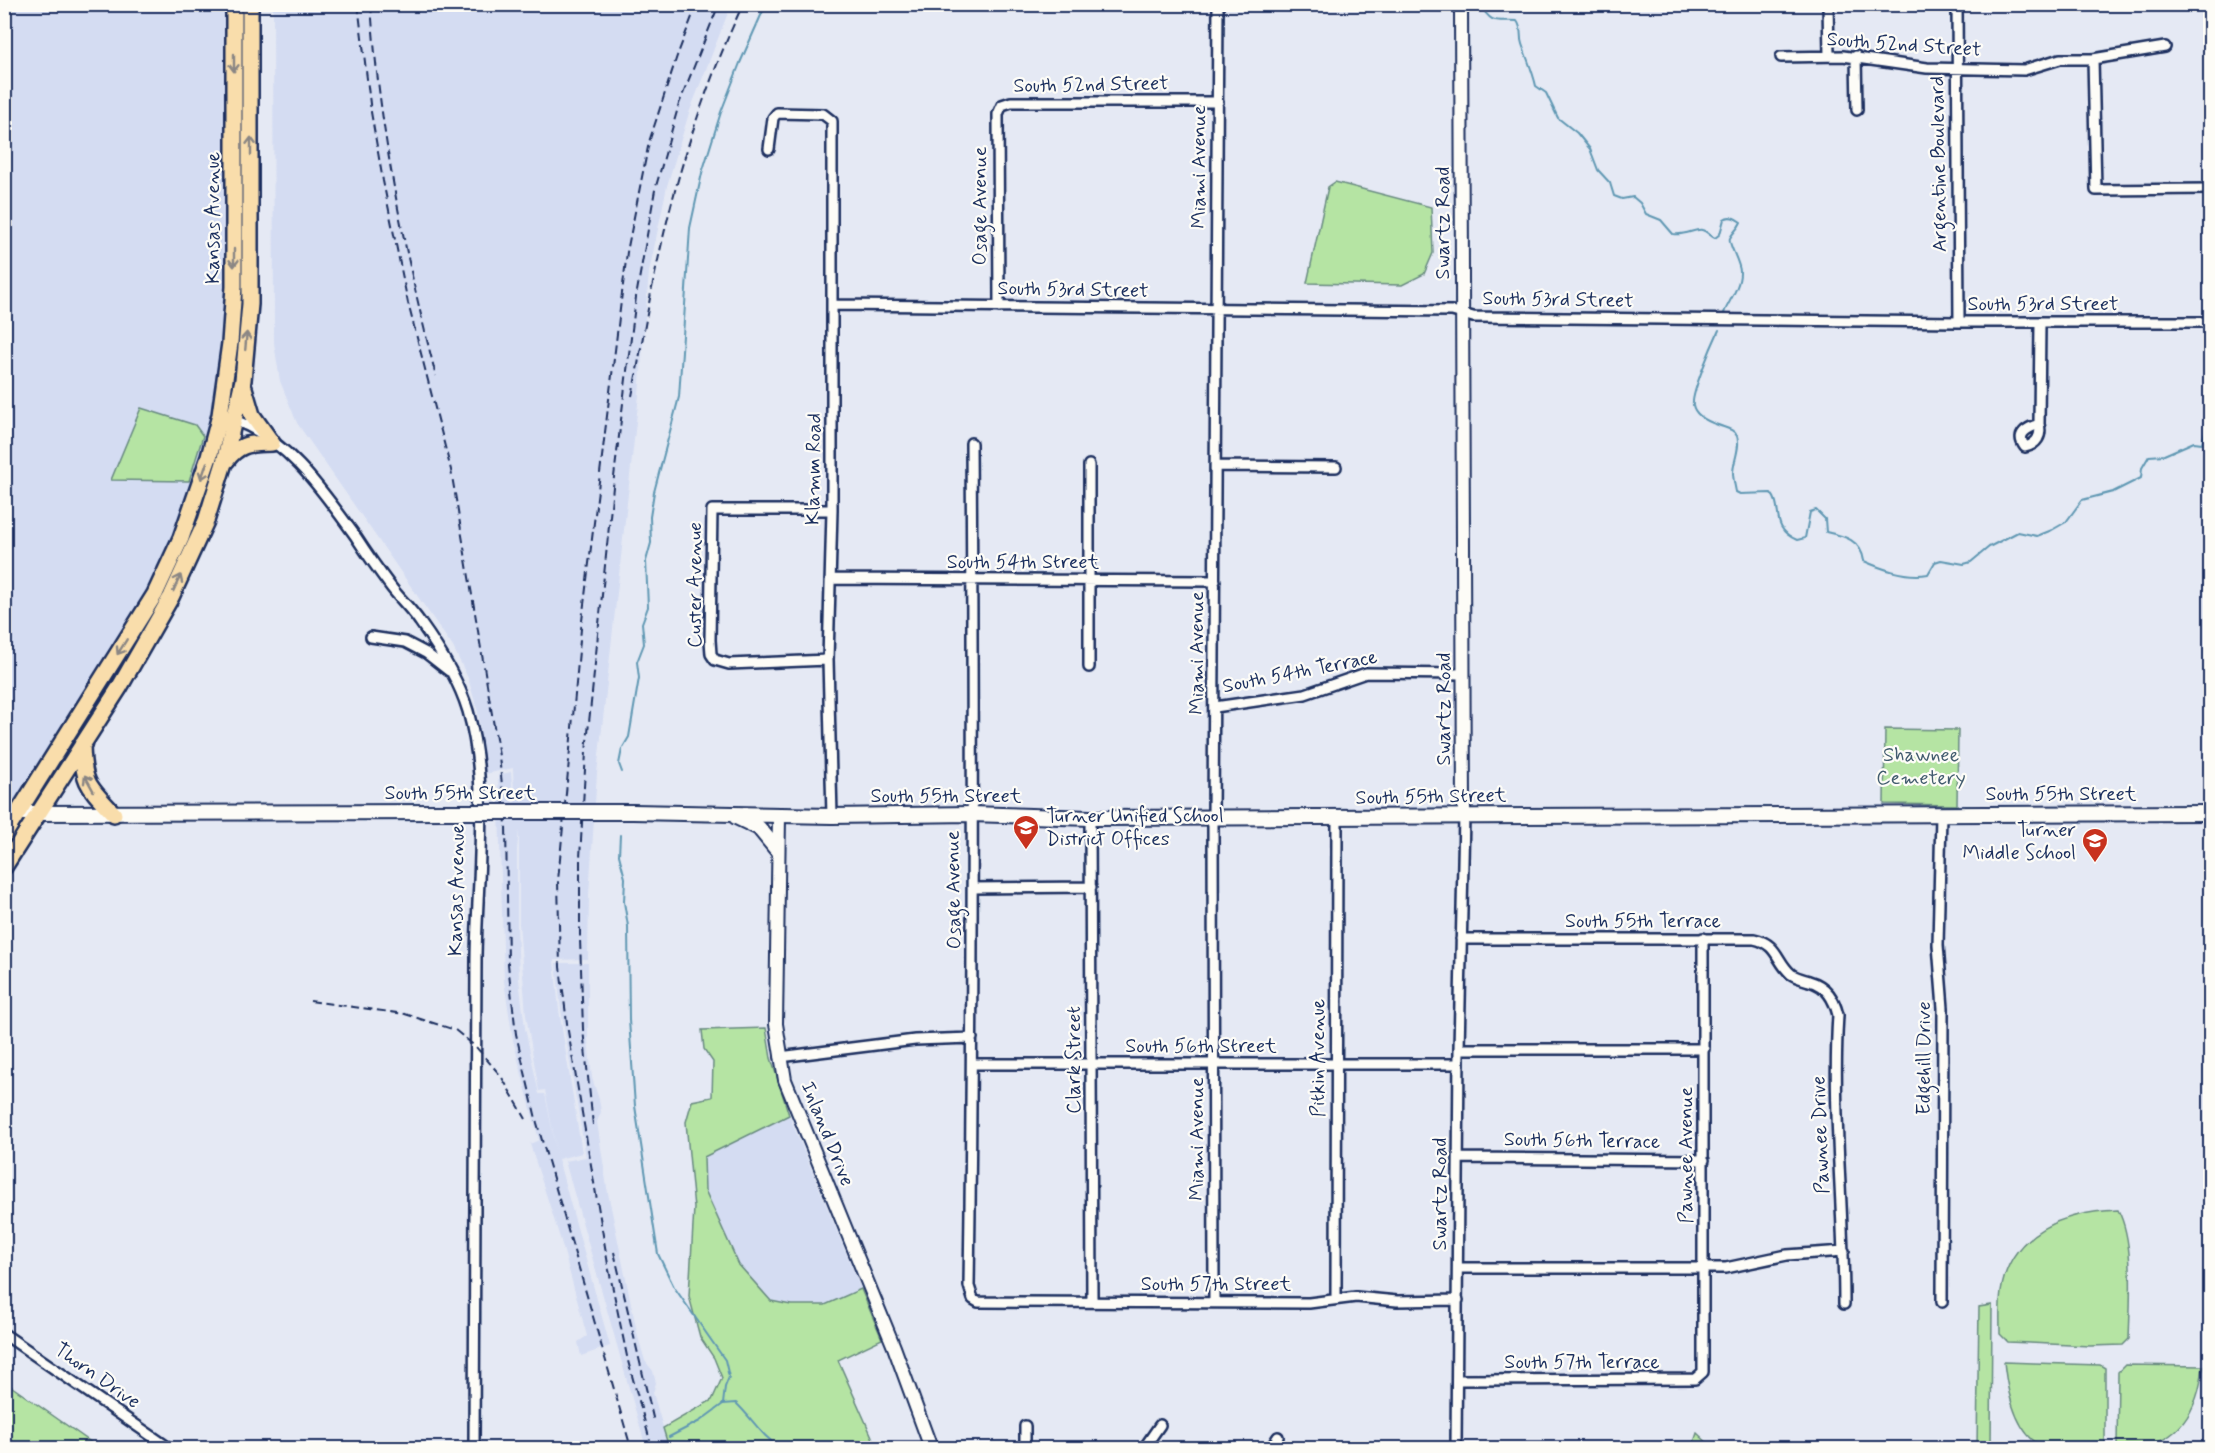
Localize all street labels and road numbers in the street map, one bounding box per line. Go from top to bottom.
street label: South 52nd Street [1826,26,1982,64]
street label: South 52nd Street [1013,70,1169,100]
street label: Argentine Boulevard [1924,76,1956,252]
street label: Miami Avenue [1186,105,1213,229]
street label: Osage Avenue [967,146,996,265]
street label: Kansas Avenue [200,152,227,284]
street label: Swartz Road [1430,167,1457,279]
street label: South 53rd Street [997,275,1149,305]
street label: South 53rd Street [1482,285,1634,315]
street label: South 53rd Street [1967,291,2119,318]
street label: Klamm Road [800,413,828,525]
street label: Custer Avenue [682,522,709,648]
street label: South 54th Street [947,549,1099,576]
street label: Miami Avenue [1184,591,1211,715]
street label: South 54th Terrace [1220,644,1380,700]
street label: Swartz Road [1431,653,1458,765]
street label: South 55th Street [384,780,536,807]
street label: South 55th Street [1985,781,2137,808]
street label: South 55th Street [1355,782,1507,812]
street label: South 55th Street [870,783,1022,810]
street label: Kansas Avenue [442,824,472,956]
street label: Osage Avenue [939,830,971,950]
street label: South 55th Terrace [1565,908,1721,935]
street label: Pitkin Avenue [1305,999,1332,1117]
street label: Edgehill Drive [1911,1001,1940,1115]
street label: Clark Street [1061,1006,1088,1114]
street label: South 56th Street [1125,1033,1277,1060]
street label: Pawnee Drive [1805,1076,1837,1194]
street label: Miami Avenue [1184,1077,1211,1201]
street label: Inland Drive [794,1078,860,1190]
street label: Pawnee Avenue [1673,1086,1700,1223]
street label: South 56th Terrace [1504,1126,1660,1156]
street label: Swartz Road [1427,1138,1454,1250]
street label: South 57th Street [1141,1271,1291,1298]
street label: Thorn Drive [49,1336,145,1416]
street label: South 57th Terrace [1504,1349,1660,1376]

